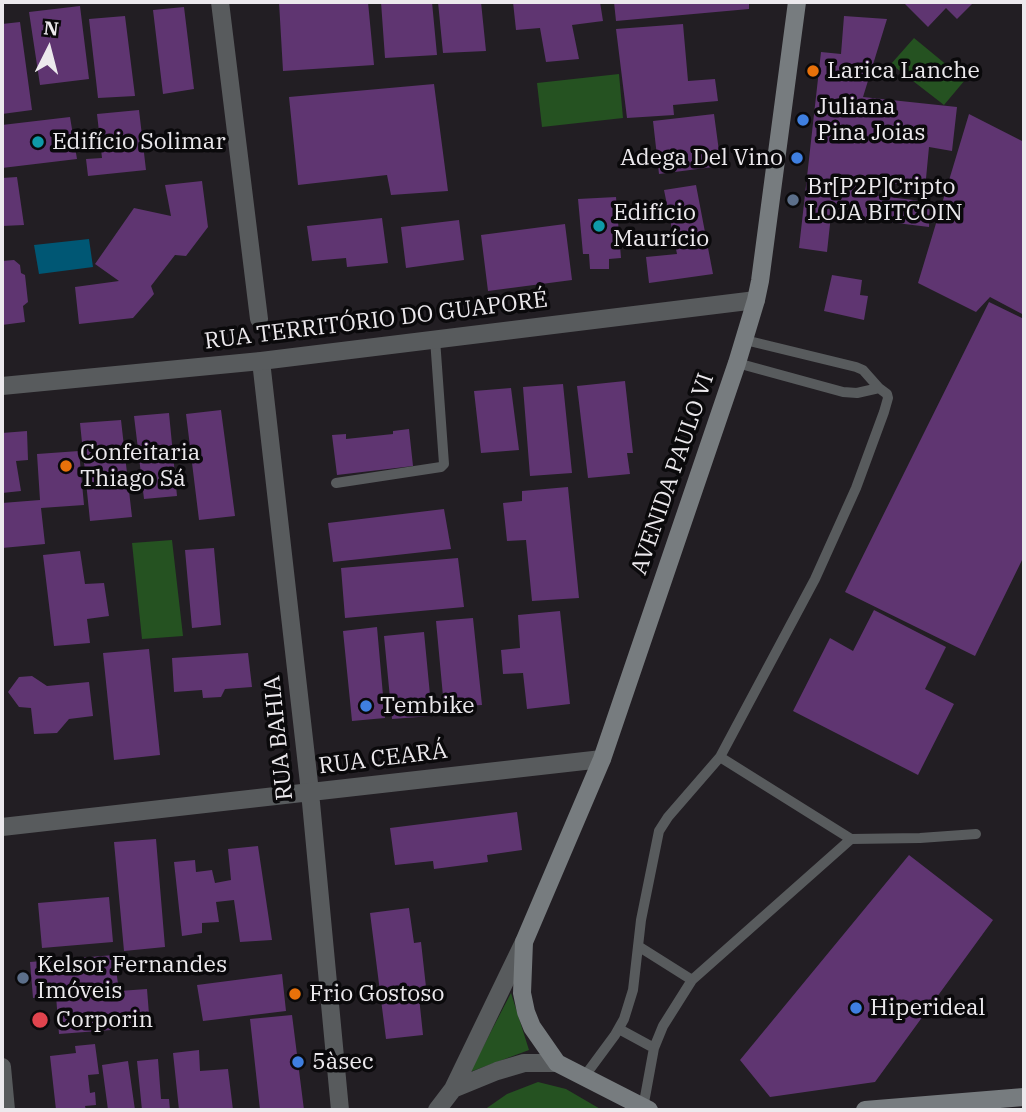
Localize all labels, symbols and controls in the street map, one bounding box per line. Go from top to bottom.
north arrow [14,14,84,84]
text: N [42,15,60,41]
place label: Larica Lanche [827,57,980,85]
marker: Larica Lanche [805,63,821,79]
place label: Juliana Pina Joias [817,93,925,147]
marker: Juliana Pina Joias [795,112,811,128]
place label: Edifício Solimar [52,128,226,156]
marker: Edifício Solimar [30,134,46,150]
place label: Adega Del Vino [620,144,783,172]
marker: Adega Del Vino [789,150,805,166]
place label: Br[P2P]Cripto LOJA BITCOIN [807,173,963,227]
marker: Br[P2P]Cripto LOJA BITCOIN [785,192,801,208]
place label: Edifício Maurício [613,199,709,253]
marker: Edifício Maurício [591,218,607,234]
street label: RUA TERRITÓRIO DO GUAPORÉ [203,286,549,356]
street label: AVENIDA PAULO VI [626,370,720,578]
place label: Confeitaria Thiago Sá [80,439,200,493]
marker: Confeitaria Thiago Sá [58,458,74,474]
street label: RUA BAHIA [259,674,299,802]
place label: Tembike [380,692,475,720]
marker: Tembike [358,698,374,714]
street label: RUA CEARÁ [317,737,449,781]
place label: Kelsor Fernandes Imóveis [37,951,227,1005]
marker: Kelsor Fernandes Imóveis [15,970,31,986]
place label: Frio Gostoso [309,980,444,1008]
marker: Frio Gostoso [287,986,303,1002]
place label: Hiperideal [870,994,985,1022]
marker: Hiperideal [848,1000,864,1016]
place label: Corporin [56,1006,153,1034]
marker: Corporin [30,1010,50,1030]
place label: 5àsec [312,1048,374,1076]
marker: 5àsec [290,1054,306,1070]

